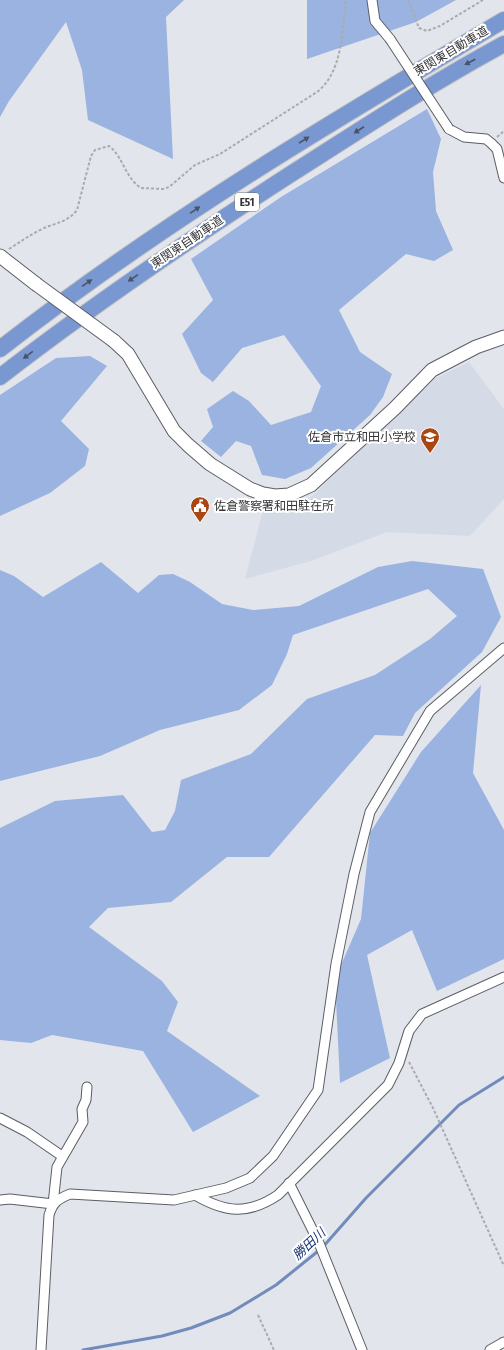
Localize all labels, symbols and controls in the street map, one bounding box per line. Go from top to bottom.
street label: 東関東自動車道 [411,23,491,79]
one-way arrow [464,59,476,66]
one-way arrow [354,126,364,134]
one-way arrow [299,136,309,144]
road number: E51 [235,193,259,211]
one-way arrow [189,206,200,214]
street label: 東関東自動車道 [148,213,226,271]
one-way arrow [128,274,138,282]
one-way arrow [82,279,93,287]
one-way arrow [23,351,34,359]
school or university icon: 佐倉市立和田小学校 [419,426,441,454]
place label: 佐倉市立和田小学校 [308,430,416,444]
public building icon: 佐倉警察署和田駐在所 [189,495,211,523]
place label: 佐倉警察署和田駐在所 [214,499,334,513]
water label: 勝田川 [290,1224,330,1263]

